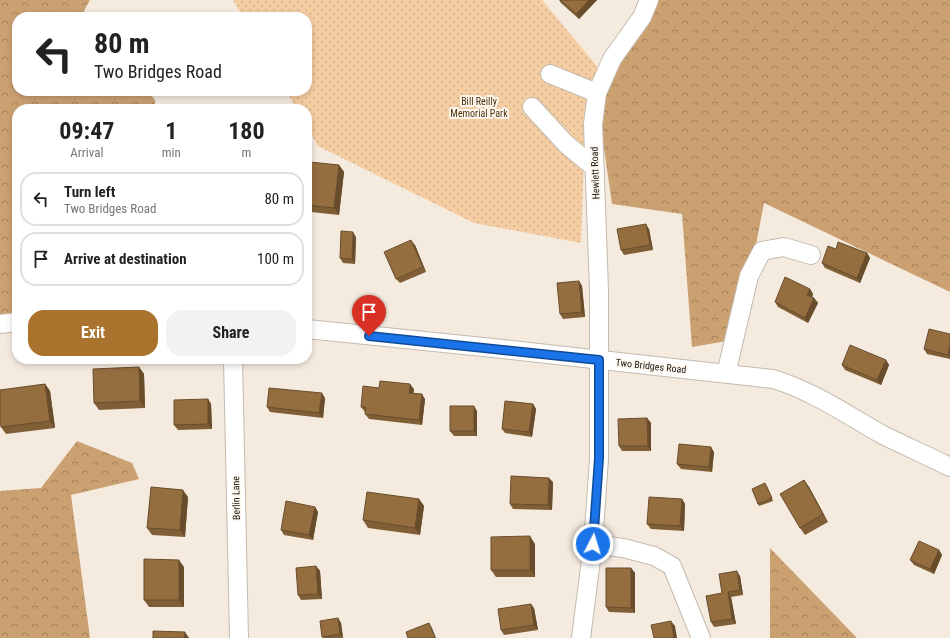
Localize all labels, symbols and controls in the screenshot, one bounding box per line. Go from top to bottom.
text: 80 m [94,27,150,60]
icon: left [28,28,80,80]
text: Two Bridges Road [94,61,222,82]
park label: Bill Reilly Memorial Park [450,96,508,119]
text: 09:47 [59,117,114,145]
text: 1 [165,117,177,145]
text: 180 [228,117,265,145]
text: Arrival [70,145,103,160]
text: min [162,145,181,160]
text: m [242,145,251,160]
street label: Hewlett Road [589,146,601,200]
text: Turn left [64,183,115,201]
icon: left [30,188,52,210]
text: 80 m [264,190,294,208]
text: Two Bridges Road [64,201,156,216]
icon: arrive [30,248,52,270]
text: Arrive at destination [64,250,187,268]
text: 100 m [257,250,294,268]
pin [352,295,386,336]
icon: arrive [358,301,380,323]
button: Exit [28,310,158,356]
button: Share [166,310,296,356]
street label: Two Bridges Road [615,357,687,375]
street label: Berlin Lane [230,476,242,520]
position arrow [572,523,614,565]

